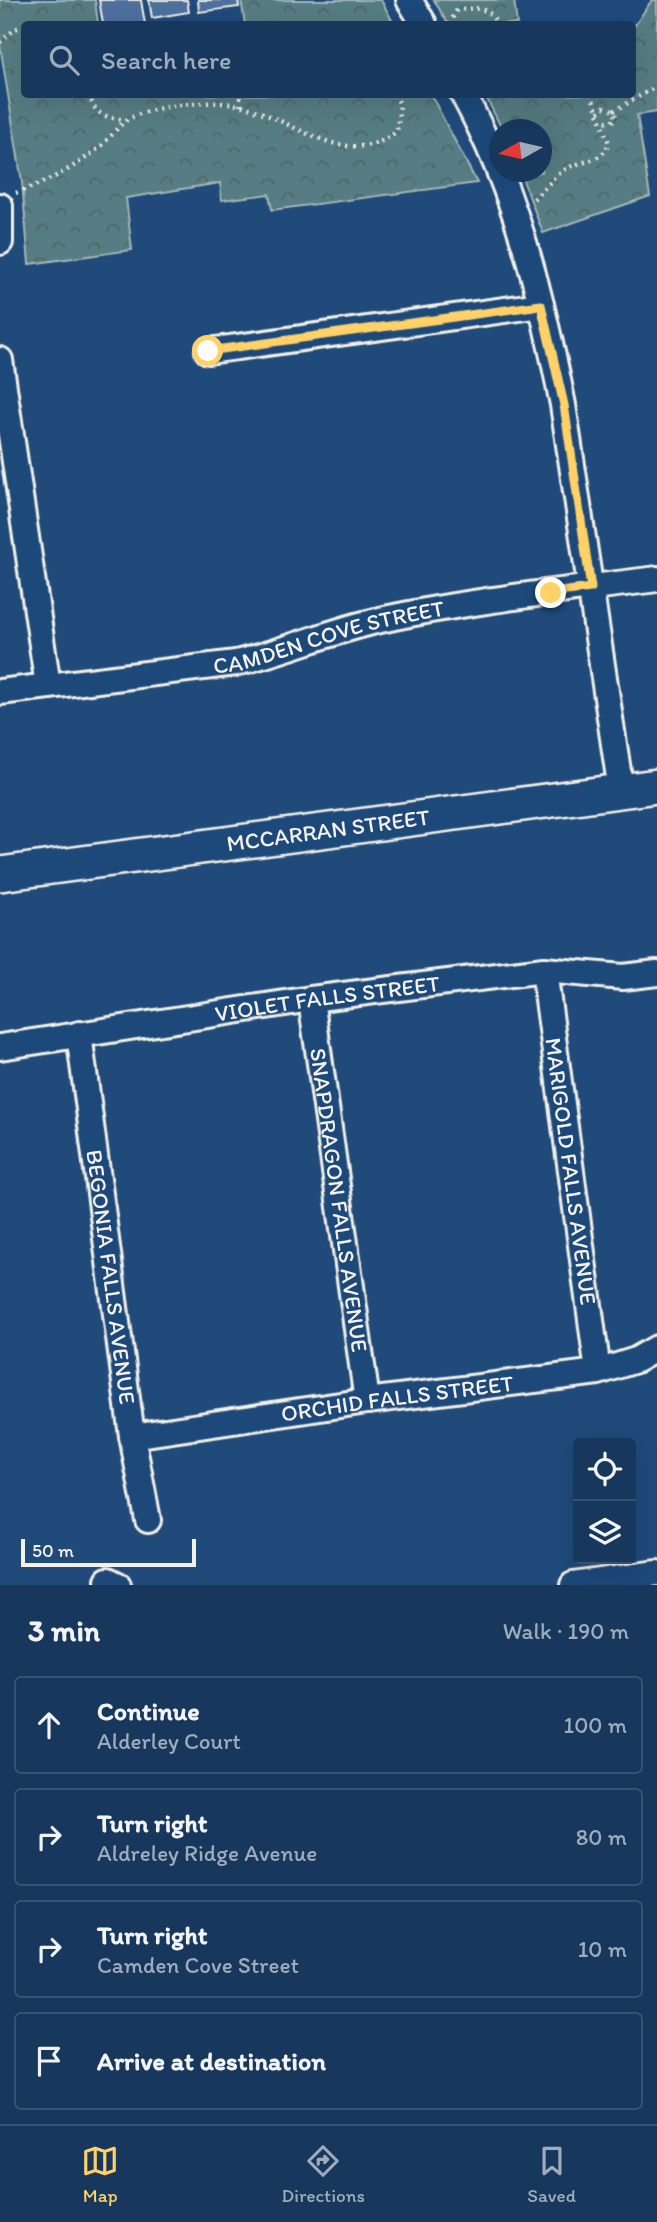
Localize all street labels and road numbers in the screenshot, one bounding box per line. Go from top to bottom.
street label: CAMDEN COVE STREET [212,594,446,680]
street label: MCCARRAN STREET [225,803,431,858]
street label: VIOLET FALLS STREET [213,969,441,1028]
street label: MARIGOLD FALLS AVENUE [539,1036,603,1307]
street label: SNAPDRAGON FALLS AVENUE [304,1046,374,1354]
street label: BEGONIA FALLS AVENUE [80,1148,142,1406]
street label: ORCHID FALLS STREET [279,1369,515,1428]

